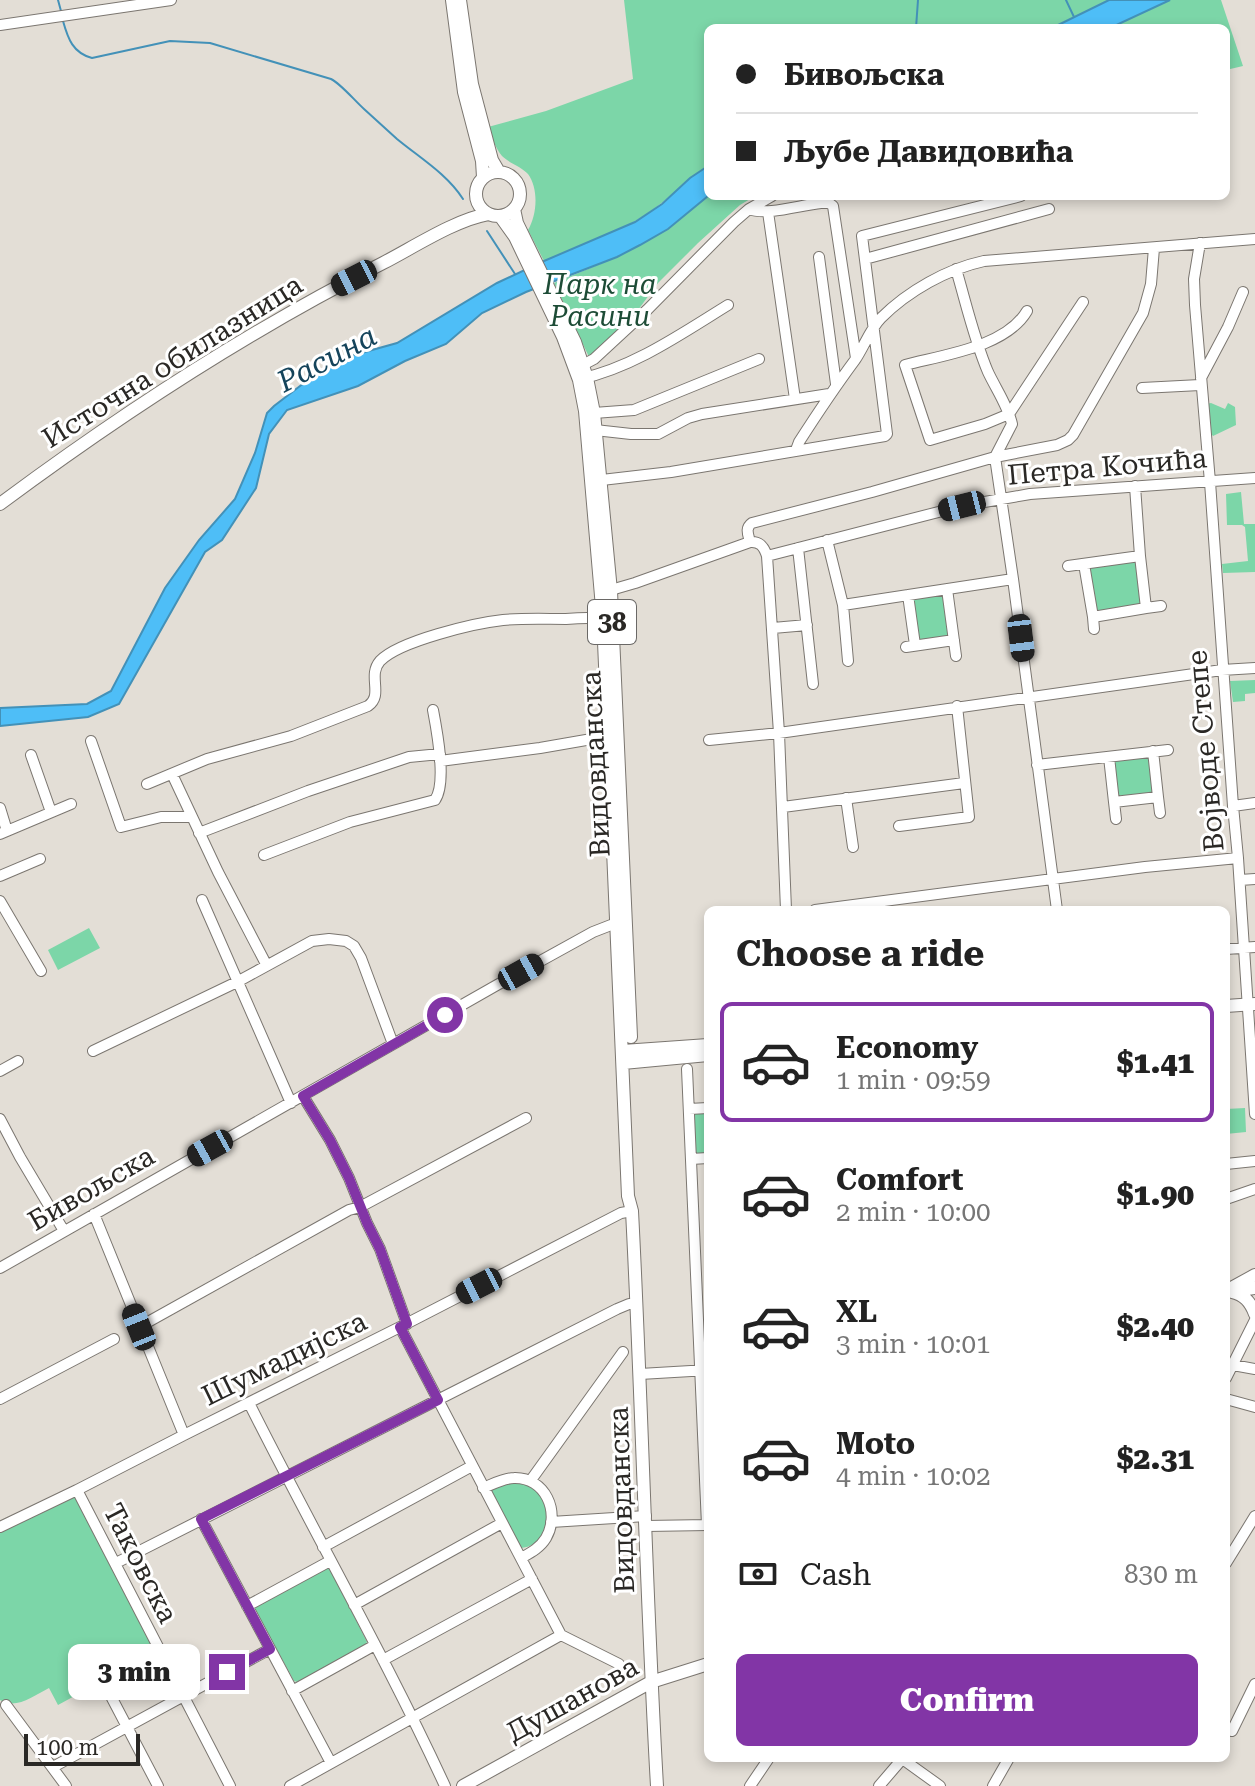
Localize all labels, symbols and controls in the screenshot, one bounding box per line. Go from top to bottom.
text: Бивољска [784,57,944,92]
text: Љубе Давидовића [784,134,1073,169]
car [327,256,381,300]
street label: Источна обилазница [36,268,308,455]
park label: Парк на Расини [542,268,657,333]
water label: Расина [270,318,382,400]
street label: Петра Кочића [1006,441,1208,492]
car [936,489,988,523]
road number: 38 [588,600,636,644]
car [1006,613,1036,663]
street label: Војводе Степе [1180,649,1231,853]
street label: Видовданска [574,670,617,858]
text: Choose a ride [736,933,984,975]
car [494,950,548,994]
route start [427,997,463,1033]
icon: car [740,1026,812,1098]
text: Economy [836,1030,978,1065]
text: $1.41 [1117,1045,1194,1080]
text: 1 min · 09:59 [836,1065,991,1095]
car [183,1126,237,1170]
street label: Бивољска [22,1139,160,1238]
icon: car [740,1158,812,1230]
text: Comfort [836,1162,963,1197]
text: $1.90 [1117,1177,1194,1212]
text: 2 min · 10:00 [836,1197,991,1227]
car [452,1264,506,1308]
icon: car [740,1290,812,1362]
text: XL [836,1294,877,1329]
car [119,1300,159,1354]
street label: Шумадијска [197,1304,372,1412]
text: $2.40 [1117,1309,1194,1344]
text: 3 min · 10:01 [836,1329,991,1359]
street label: Видовданска [602,1406,641,1594]
icon: car [740,1422,812,1494]
text: Moto [836,1426,915,1461]
text: $2.31 [1117,1441,1194,1476]
text: 4 min · 10:02 [836,1461,991,1491]
street label: Таковска [96,1498,185,1629]
icon: cash [736,1552,780,1596]
text: Cash [800,1557,871,1592]
text: 830 m [1124,1559,1198,1589]
callout: 3 min [67,1644,199,1700]
street label: Душанова [501,1650,644,1749]
route end [209,1654,245,1690]
button: Confirm [736,1654,1198,1746]
text: 3 min [97,1657,171,1687]
scale bar [24,1730,140,1766]
text: 100 m [36,1735,99,1760]

